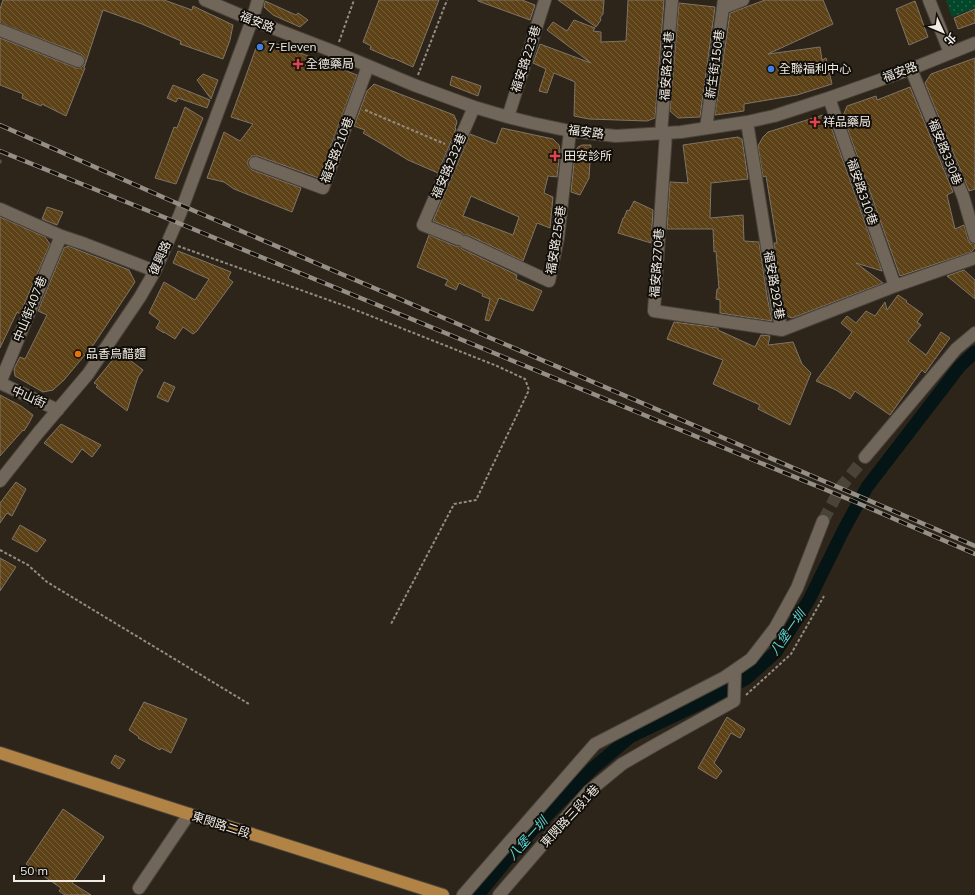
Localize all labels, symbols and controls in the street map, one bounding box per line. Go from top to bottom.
street label: 福安路 [238,8,277,35]
north arrow [923,12,963,52]
street label: 福安路223巷 [508,23,543,94]
street label: 新生街150巷 [702,28,727,99]
text: 北 [941,30,959,48]
street label: 福安路261巷 [657,31,676,101]
place label: 7-Eleven [268,39,317,54]
marker: 7-Eleven [255,42,265,52]
place label: 全德藥局 [306,56,354,71]
street label: 福安路 [880,58,919,85]
marker: 全德藥局 [293,59,303,69]
place label: 全聯福利中心 [779,61,851,76]
marker: 全聯福利中心 [766,64,776,74]
place label: 祥品藥局 [823,114,871,129]
street label: 福安路210巷 [317,115,356,185]
marker: 祥品藥局 [810,117,820,127]
street label: 福安路330巷 [925,117,965,187]
street label: 福安路 [567,122,605,141]
street label: 福安路232巷 [428,131,469,201]
place label: 田安診所 [564,148,612,163]
marker: 田安診所 [549,150,561,162]
street label: 福安路310巷 [844,156,881,227]
street label: 福安路256巷 [543,204,568,275]
street label: 福安路270巷 [647,228,666,298]
street label: 復興路 [145,238,174,277]
street label: 福安路292巷 [761,249,788,320]
street label: 中山街407巷 [10,274,50,344]
place label: 品香烏醋麵 [86,346,146,361]
marker: 品香烏醋麵 [73,349,83,359]
street label: 中山街 [10,382,49,411]
water label: 八堡一圳 [766,604,810,658]
street label: 東閔路三段1巷 [537,782,602,850]
street label: 東閔路二段 [190,808,252,841]
water label: 八堡一圳 [504,812,552,863]
scale bar [14,857,104,883]
text: 50 m [20,863,48,878]

